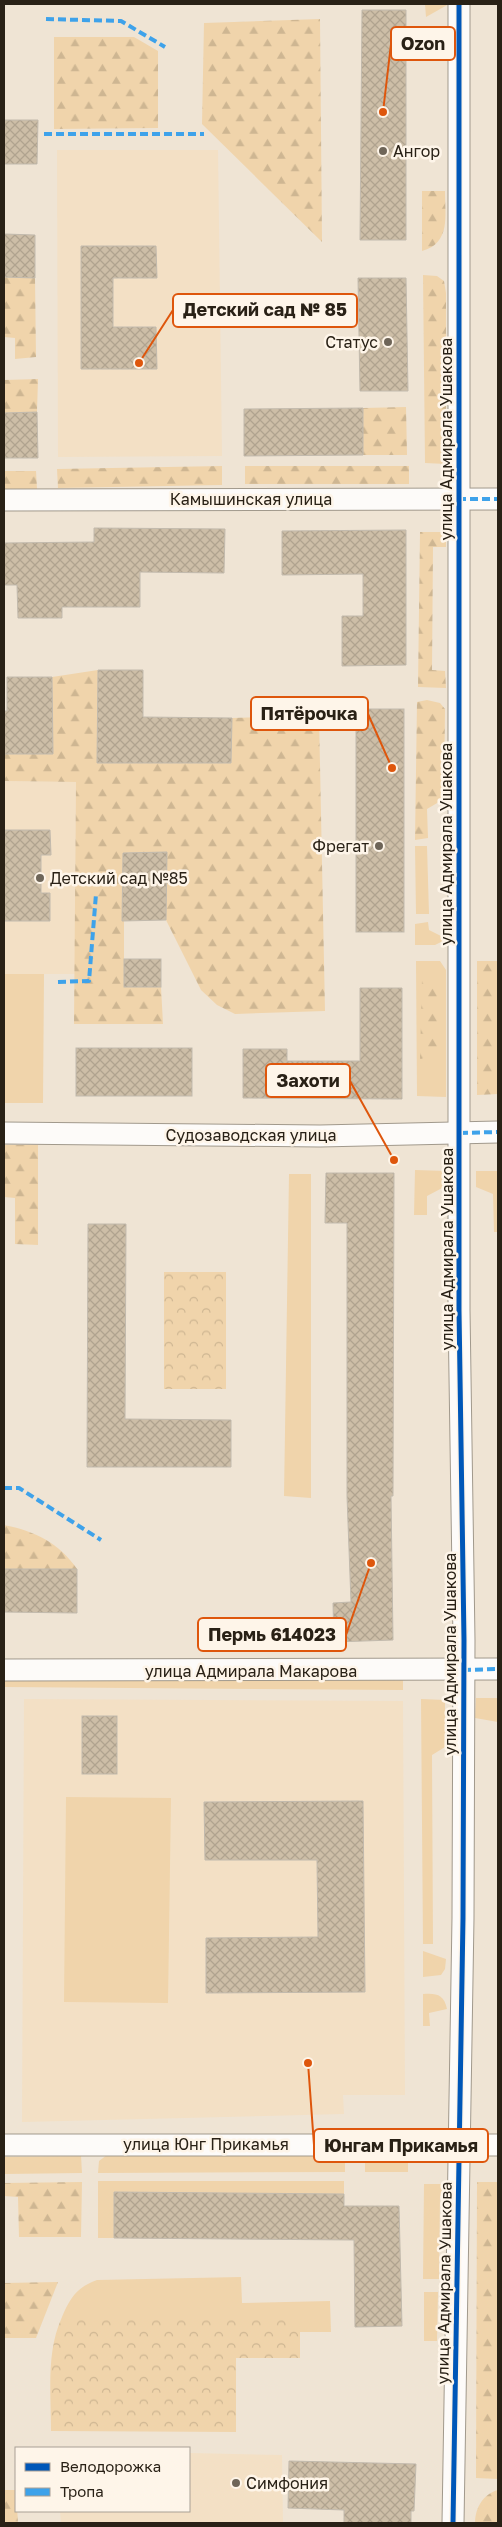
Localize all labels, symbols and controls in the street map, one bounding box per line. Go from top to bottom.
callout: Ozon [391,27,455,60]
text: Ozon [401,32,445,54]
place label: Ангор [393,141,440,161]
marker: Ангор [377,145,389,157]
callout: Детский сад № 85 [173,294,357,327]
text: Детский сад № 85 [183,298,347,320]
place label: Статус [325,332,378,352]
marker: Статус [382,336,394,348]
street label: улица Адмирала Ушакова [436,338,456,540]
street label: Камышинская улица [170,489,332,509]
callout: Пятёрочка [251,697,368,730]
text: Пятёрочка [261,702,357,724]
street label: улица Адмирала Ушакова [436,743,456,945]
place label: Фрегат [312,836,369,856]
marker: Фрегат [373,840,385,852]
place label: Детский сад №85 [50,868,188,888]
marker: Детский сад №85 [34,872,46,884]
callout: Захоти [266,1064,350,1097]
text: Захоти [276,1069,340,1091]
street label: Судозаводская улица [165,1125,337,1145]
street label: улица Адмирала Ушакова [437,1148,457,1350]
street label: улица Адмирала Ушакова [440,1553,460,1755]
callout: Пермь 614023 [198,1618,346,1651]
text: Пермь 614023 [208,1623,336,1645]
street label: улица Адмирала Макарова [145,1661,357,1681]
callout: Юнгам Прикамья [314,2129,488,2162]
street label: улица Юнг Прикамья [123,2134,289,2154]
text: Юнгам Прикамья [324,2134,478,2156]
street label: улица Адмирала Ушакова [432,2181,456,2385]
legend [15,2447,190,2512]
text: Велодорожка [60,2457,161,2475]
place label: Симфония [246,2473,328,2493]
marker: Симфония [230,2477,242,2489]
text: Тропа [60,2482,104,2500]

